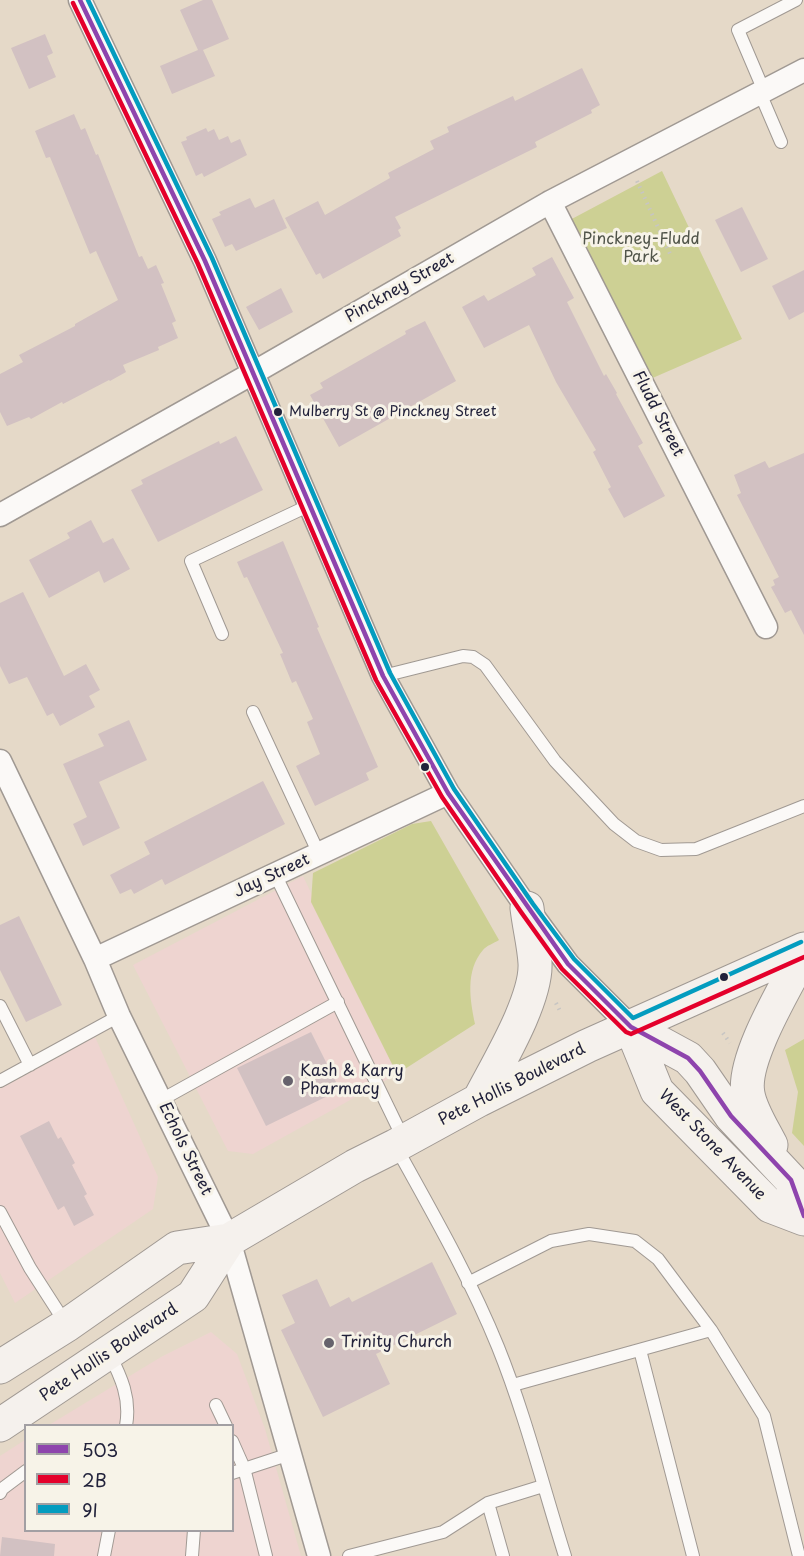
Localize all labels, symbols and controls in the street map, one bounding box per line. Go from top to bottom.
park label: Pinckney-Fludd Park [582,230,700,268]
street label: Pinckney Street [342,249,458,327]
street label: Fludd Street [628,368,688,460]
place label: Mulberry St @ Pinckney Street [289,404,496,420]
marker: Mulberry St @ Pinckney Street [272,406,284,418]
unlabelled marker [419,761,431,773]
street label: Jay Street [231,850,313,902]
unlabelled marker [718,971,730,983]
street label: Pete Hollis Boulevard [435,1040,589,1130]
place label: Kash & Karry Pharmacy [300,1062,404,1100]
marker: Kash & Karry Pharmacy [281,1074,295,1088]
street label: West Stone Avenue [654,1086,770,1204]
street label: Echols Street [154,1099,216,1199]
street label: Pete Hollis Boulevard [36,1300,182,1406]
place label: Trinity Church [341,1333,452,1353]
marker: Trinity Church [322,1336,336,1350]
legend [24,1424,234,1532]
text: 503 [82,1436,118,1463]
text: 2B [82,1466,107,1493]
text: 9I [82,1496,98,1523]

